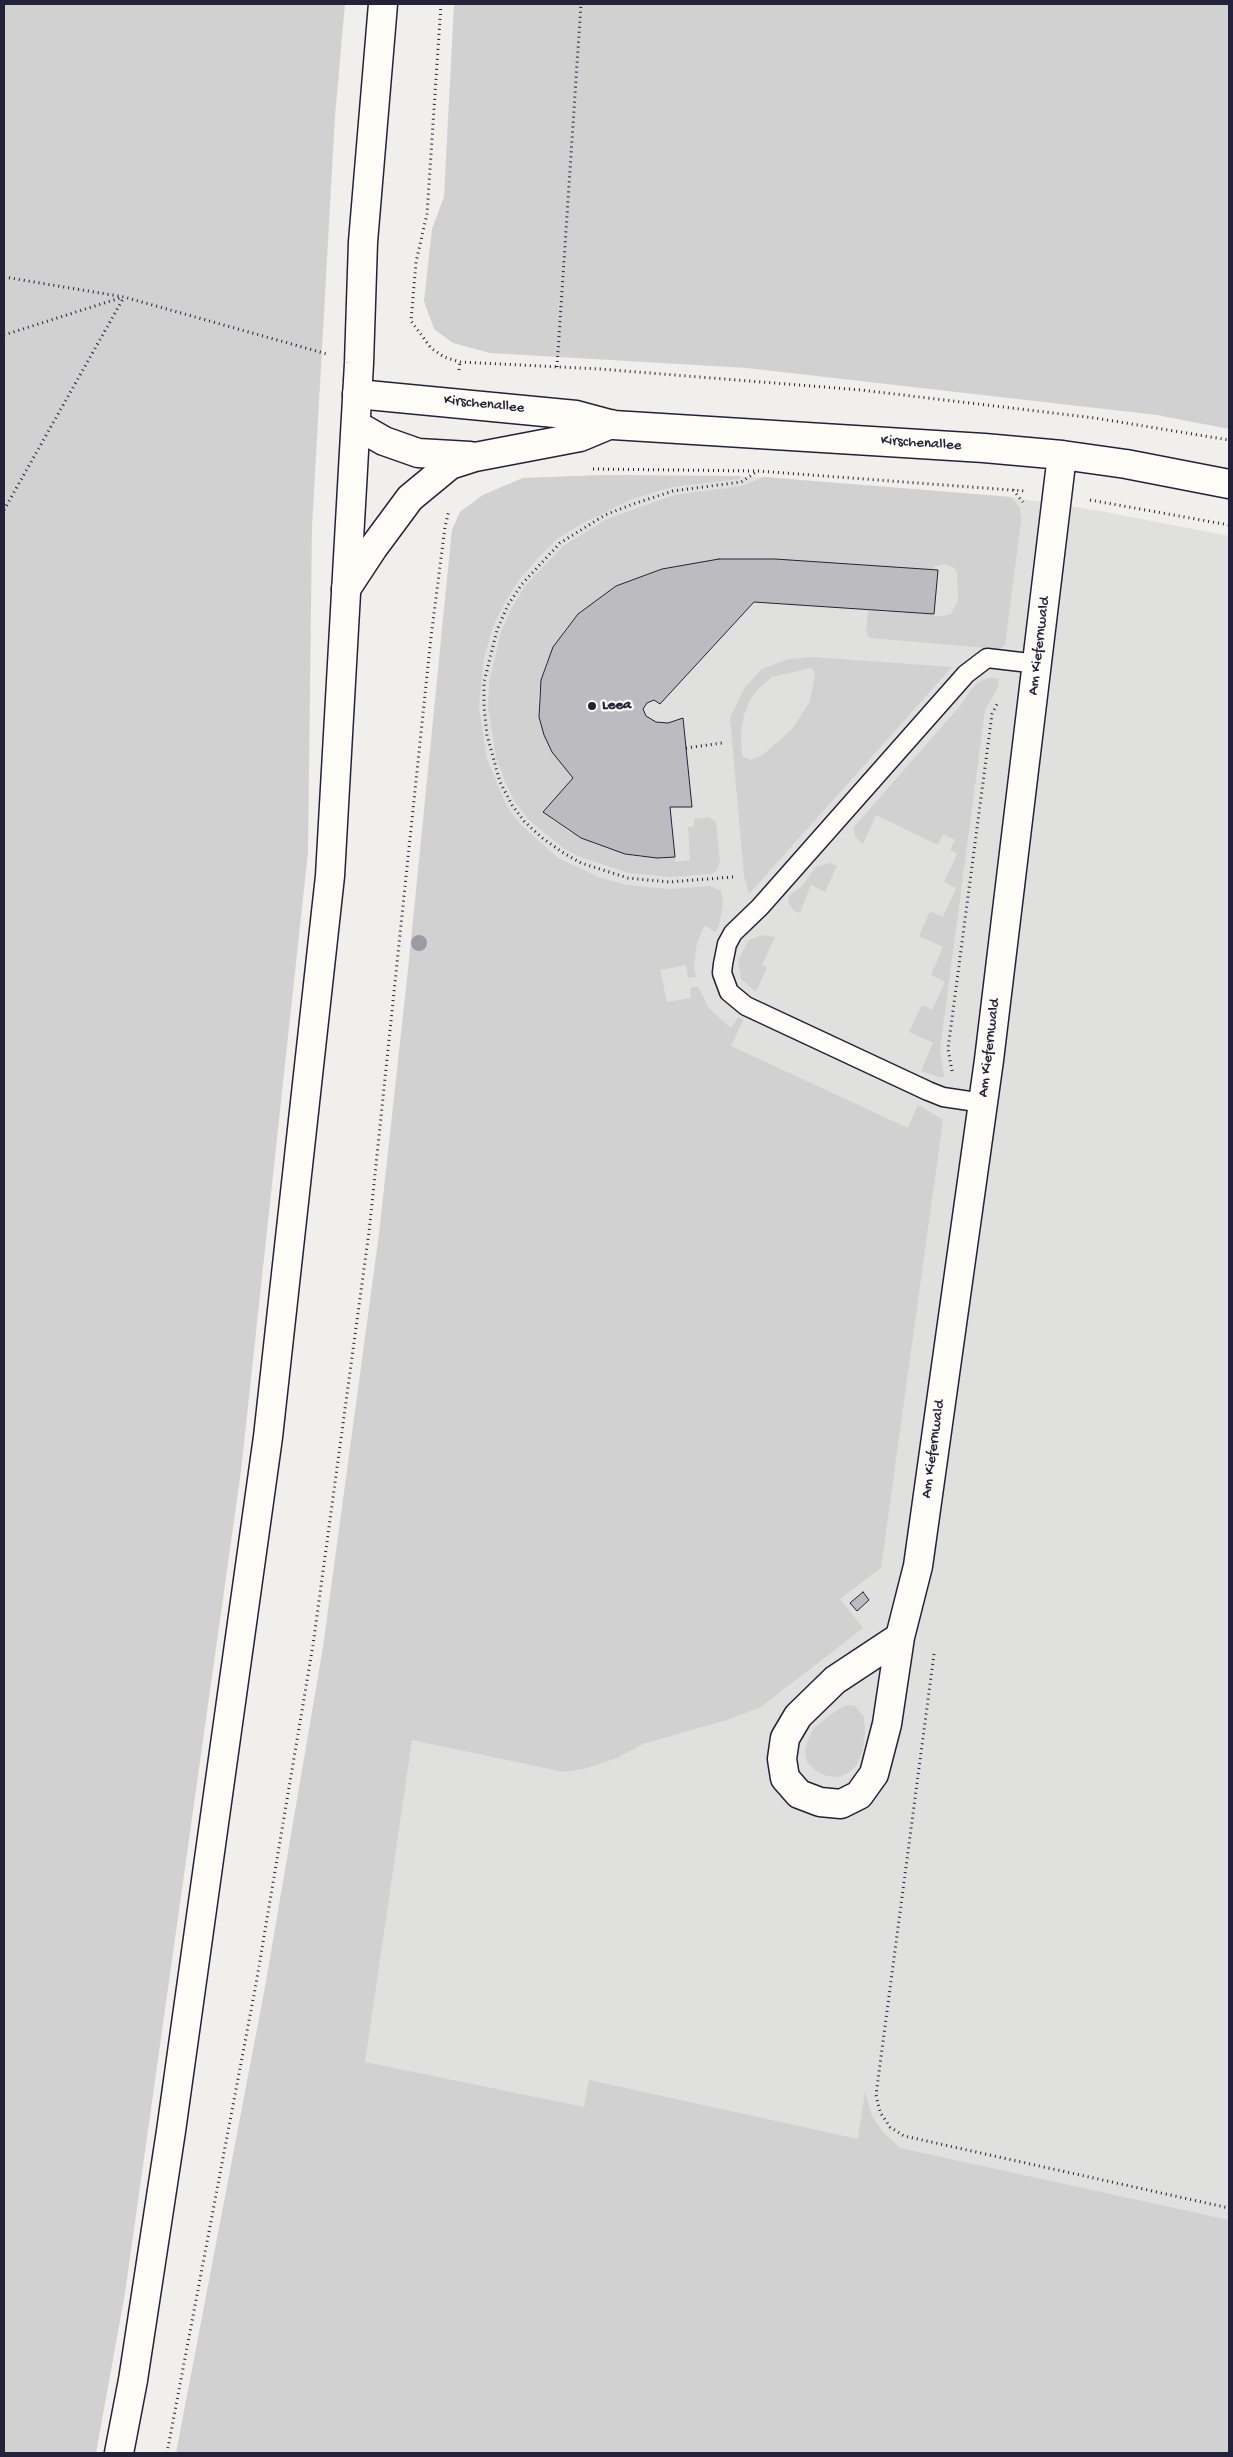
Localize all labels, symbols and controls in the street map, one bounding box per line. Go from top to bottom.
street label: Kirschenallee [443,392,525,418]
street label: Kirschenallee [880,432,962,456]
street label: Am Kiefernwald [1025,596,1055,696]
place label: Leea [602,697,631,715]
marker: Leea [586,700,598,712]
street label: Am Kiefernwald [975,998,1005,1098]
street label: Am Kiefernwald [918,1399,950,1499]

